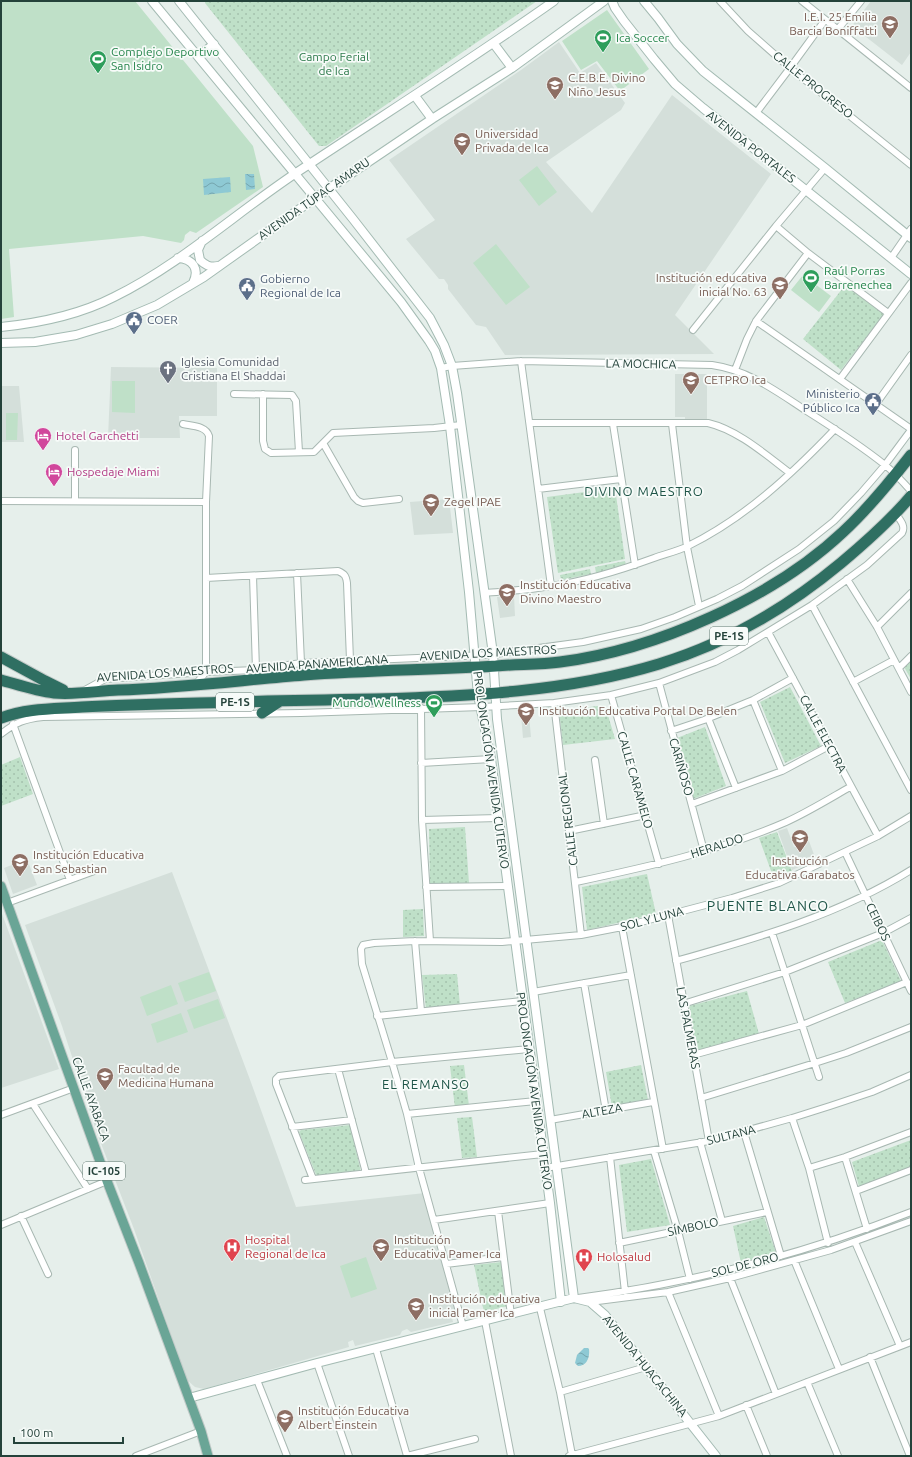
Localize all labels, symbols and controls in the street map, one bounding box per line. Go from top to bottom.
place label: I.E.I. 25 Emilia Barcia Boniffatti [789,10,877,37]
school or university icon: I.E.I. 25 Emilia Barcia Boniffatti [880,14,900,39]
sports icon: Ica Soccer [593,28,613,53]
place label: Ica Soccer [616,31,670,44]
place label: Complejo Deportivo San Isidro [111,45,219,72]
street label: CALLE PROGRESO [771,48,856,121]
sports icon: Complejo Deportivo San Isidro [88,49,108,74]
park label: Campo Ferial de Ica [299,50,369,77]
place label: C.E.B.E. Divino Niño Jesus [568,71,646,98]
school or university icon: C.E.B.E. Divino Niño Jesus [545,75,565,100]
street label: AVENIDA PORTALES [704,108,798,185]
place label: Universidad Privada de Ica [475,127,549,154]
school or university icon: Universidad Privada de Ica [452,131,472,156]
street label: AVENIDA TÚPAC AMARU [255,155,372,242]
place label: Raúl Porras Barrenechea [824,264,892,291]
sports icon: Raúl Porras Barrenechea [801,268,821,293]
place label: Institución educativa inicial No. 63 [656,271,767,298]
place label: Gobierno Regional de Ica [260,272,341,299]
school or university icon: Institución educativa inicial No. 63 [770,275,790,300]
public building icon: Gobierno Regional de Ica [237,276,257,301]
public building icon: COER [124,310,144,335]
place label: COER [147,313,178,326]
place label: Iglesia Comunidad Cristiana El Shaddai [181,355,286,382]
street label: LA MOCHICA [605,356,677,371]
church icon: Iglesia Comunidad Cristiana El Shaddai [158,359,178,384]
school or university icon: CETPRO Ica [681,370,701,395]
place label: CETPRO Ica [704,373,766,386]
place label: Ministerio Público Ica [803,387,860,414]
public building icon: Ministerio Público Ica [863,391,883,416]
hotel icon: Hotel Garchetti [33,426,53,451]
place label: Hotel Garchetti [56,429,139,442]
hotel icon: Hospedaje Miami [44,462,64,487]
place label: Hospedaje Miami [67,465,160,478]
district label: DIVINO MAESTRO [584,484,704,498]
school or university icon: Zegel IPAE [421,492,441,517]
place label: Zegel IPAE [444,495,501,508]
place label: Institución Educativa Divino Maestro [520,578,631,605]
school or university icon: Institución Educativa Divino Maestro [497,582,517,607]
road number: PE-1S [710,627,748,645]
street label: AVENIDA LOS MAESTROS [419,642,557,663]
street label: AVENIDA PANAMERICANA [245,652,389,675]
street label: AVENIDA LOS MAESTROS [96,661,234,684]
street label: PROLONGACIÓN AVENIDA CUTERVO [471,670,512,870]
road number: PE-1S [216,693,254,711]
sports icon: Mundo Wellness [424,693,444,718]
street label: CALLE ELECTRA [797,693,850,775]
place label: Mundo Wellness [332,696,421,709]
school or university icon: Institución Educativa Portal De Belen [516,701,536,726]
place label: Institución Educativa Portal De Belen [539,704,737,717]
street label: CALLE CARAMELO [615,730,656,830]
street label: CARIÑOSO [667,736,696,797]
street label: CALLE REGIONAL [555,772,580,867]
school or university icon: Institución Educativa Garabatos [790,828,810,853]
street label: HERALDO [689,831,745,860]
place label: Institución Educativa San Sebastian [33,848,144,875]
school or university icon: Institución Educativa San Sebastian [10,852,30,877]
place label: Institución Educativa Garabatos [745,854,855,881]
district label: PUENTE BLANCO [707,898,829,914]
street label: CEIBOS [864,901,893,943]
street label: SOL Y LUNA [619,904,685,933]
street label: LAS PALMERAS [674,986,703,1070]
street label: PROLONGACIÓN AVENIDA CUTERVO [514,991,555,1191]
street label: CALLE AYABACA [70,1055,113,1143]
place label: Facultad de Medicina Humana [118,1062,214,1089]
school or university icon: Facultad de Medicina Humana [95,1066,115,1091]
district label: EL REMANSO [382,1077,470,1091]
street label: ALTEZA [581,1101,623,1120]
street label: SULTANA [705,1122,757,1147]
road number: IC-105 [83,1162,125,1180]
street label: SÍMBOLO [666,1215,720,1238]
place label: Hospital Regional de Ica [245,1233,326,1260]
place label: Institución Educativa Pamer Ica [394,1233,501,1260]
hospital icon: Hospital Regional de Ica [222,1237,242,1262]
school or university icon: Institución Educativa Pamer Ica [371,1237,391,1262]
hospital icon: Holosalud [574,1247,594,1272]
place label: Holosalud [597,1250,651,1263]
street label: SOL DE ORO [710,1250,780,1279]
place label: Institución educativa inicial Pamer Ica [429,1292,540,1319]
school or university icon: Institución educativa inicial Pamer Ica [406,1296,426,1321]
street label: AVENIDA HUACACHINA [600,1312,690,1419]
place label: Institución Educativa Albert Einstein [298,1404,409,1431]
school or university icon: Institución Educativa Albert Einstein [275,1408,295,1433]
scale bar [14,1419,123,1445]
text: 100 m [20,1426,53,1439]

